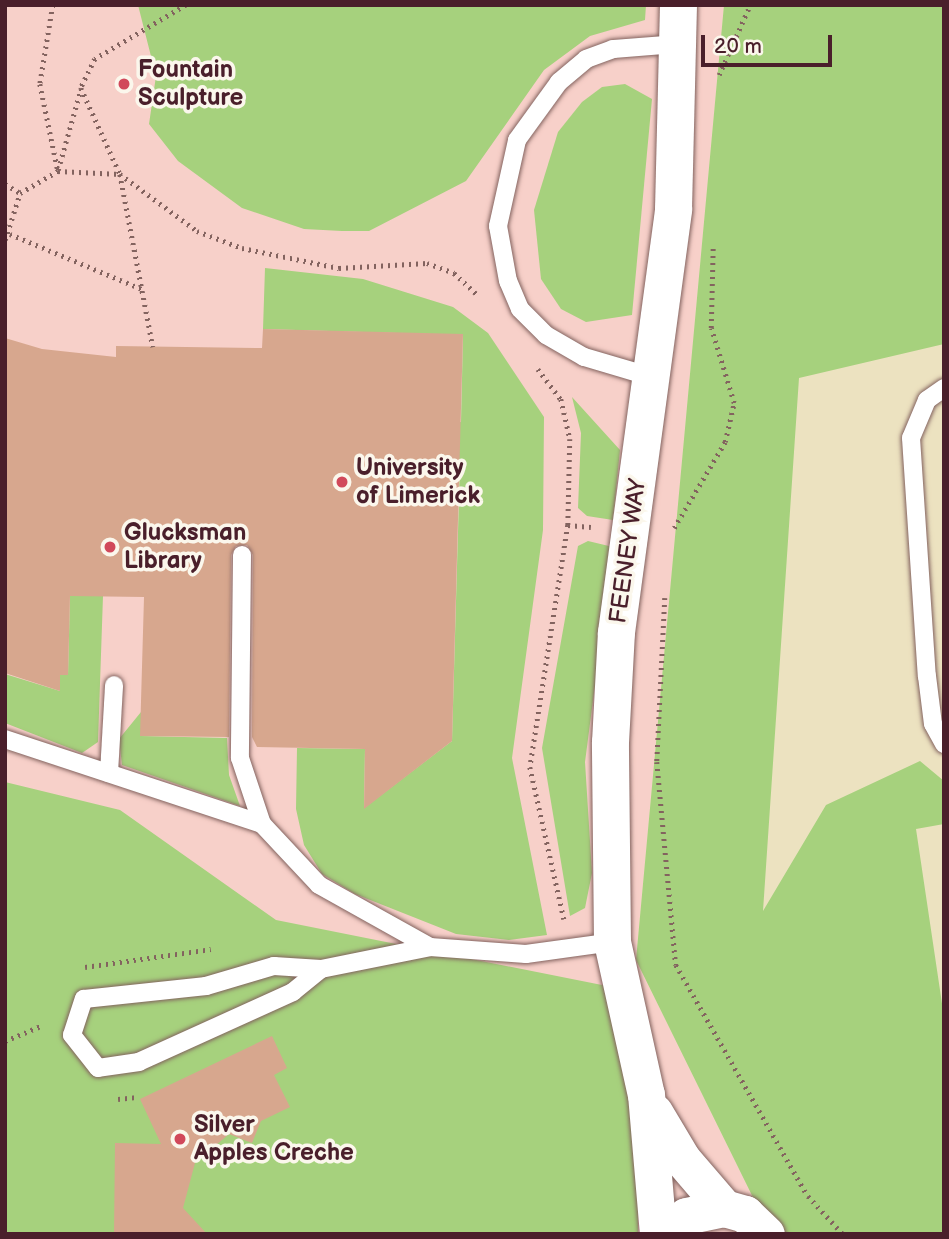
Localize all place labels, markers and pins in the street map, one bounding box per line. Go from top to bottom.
place label: Fountain Sculpture [138,56,243,112]
marker: Fountain Sculpture [116,76,132,92]
place label: University of Limerick [356,454,480,510]
marker: University of Limerick [334,474,350,490]
place label: Glucksman Library [124,519,246,575]
marker: Glucksman Library [102,539,118,555]
place label: Silver Apples Creche [194,1111,354,1167]
marker: Silver Apples Creche [172,1131,188,1147]

